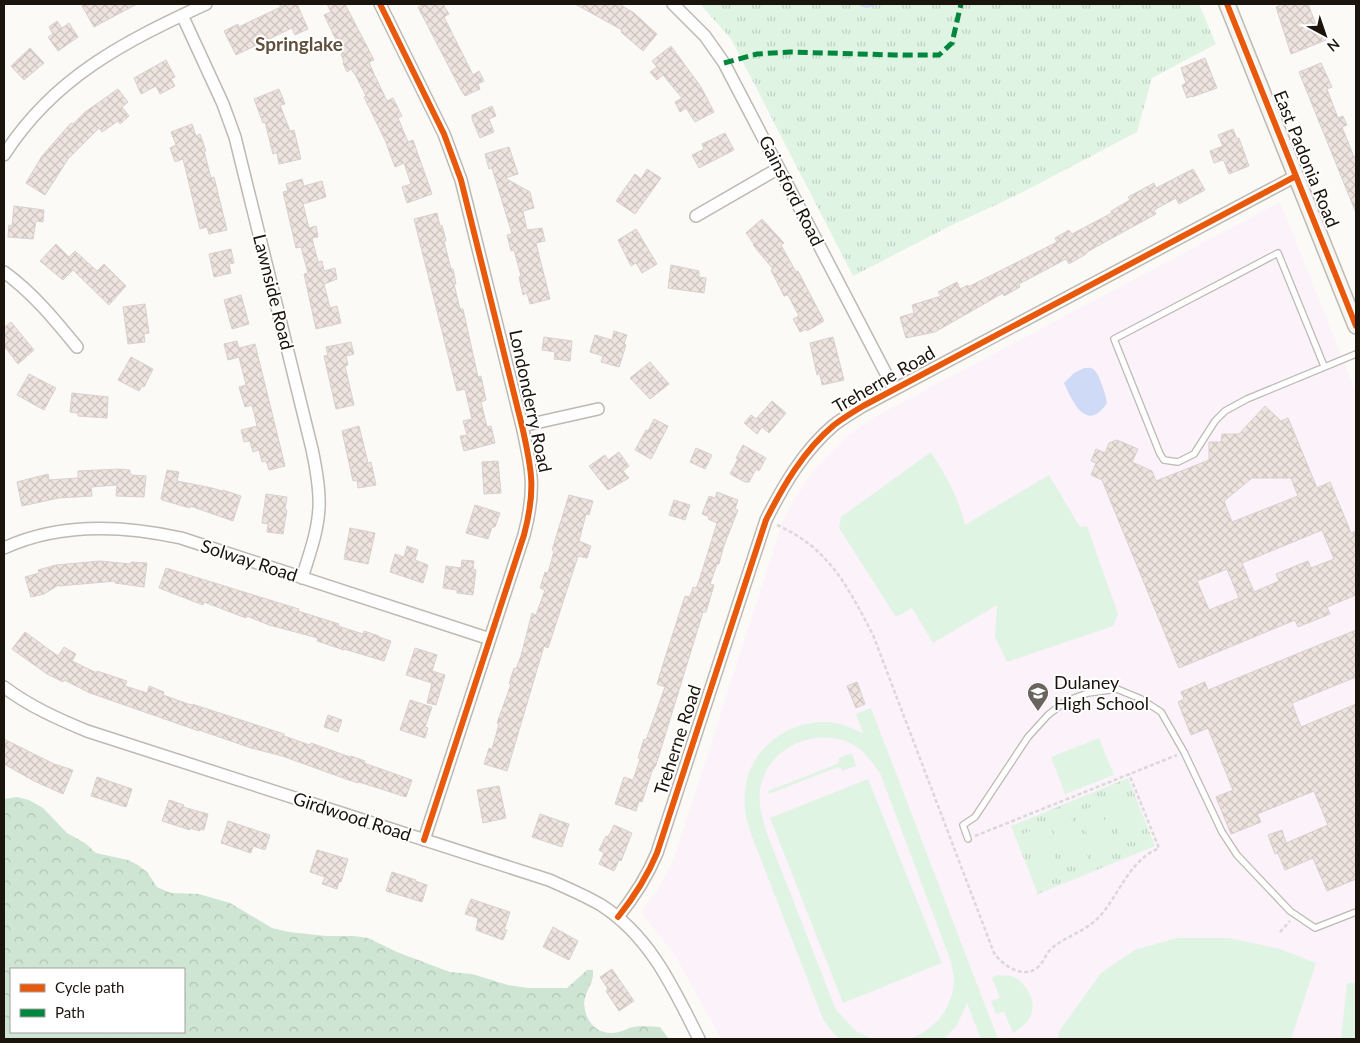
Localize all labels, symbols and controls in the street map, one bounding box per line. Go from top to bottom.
north arrow [1300,10,1350,60]
district label: Springlake [255,32,343,55]
text: N [1324,35,1343,55]
street label: East Padonia Road [1269,87,1344,230]
street label: Gainsford Road [755,132,829,250]
street label: Lawnside Road [249,232,299,352]
street label: Londonderry Road [505,327,557,474]
street label: Treherne Road [828,341,939,417]
street label: Solway Road [198,534,300,586]
place label: Dulaney High School [1054,671,1149,714]
school or university icon: Dulaney High School [1026,681,1050,712]
street label: Treherne Road [649,682,705,798]
street label: Girdwood Road [291,787,414,845]
legend [10,968,185,1033]
text: Cycle path [55,978,124,996]
text: Path [55,1003,85,1021]

